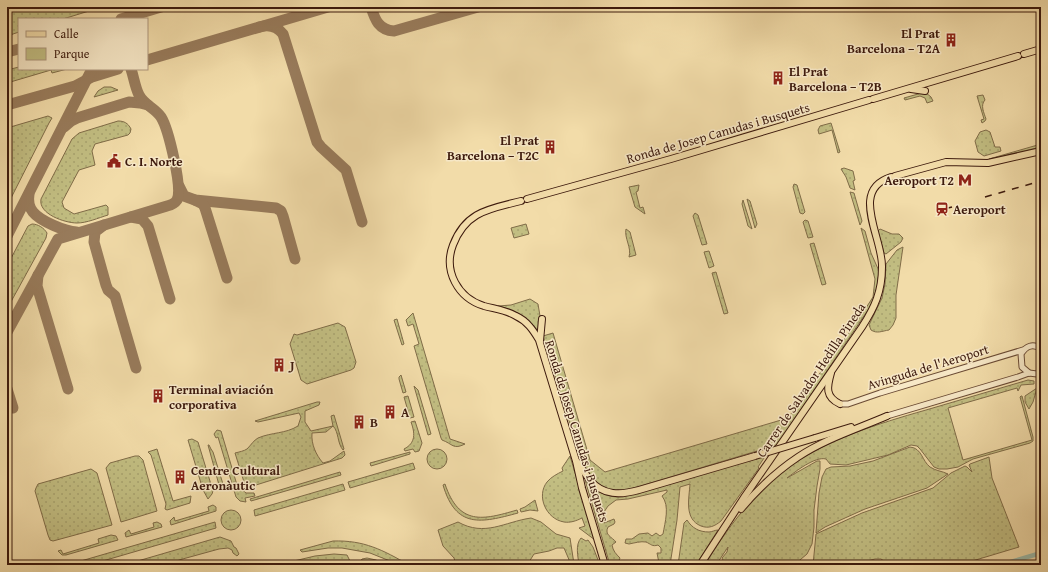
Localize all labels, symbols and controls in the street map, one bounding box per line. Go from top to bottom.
legend [18,18,148,70]
place label: El Prat Barcelona – T2A [847,24,941,58]
text: Calle [54,25,79,42]
building icon: El Prat Barcelona – T2A [943,32,959,48]
text: Parque [54,45,90,62]
place label: El Prat Barcelona – T2B [789,62,882,96]
building icon: El Prat Barcelona – T2B [770,70,786,86]
street label: Ronda de Josep Canudas i Busquets [624,98,812,168]
place label: El Prat Barcelona – T2C [447,131,539,165]
building icon: El Prat Barcelona – T2C [542,139,558,155]
place label: C. I. Norte [125,152,183,171]
public building icon: C. I. Norte [106,153,122,169]
place label: Aeroport T2 [884,171,954,190]
metro station icon: Aeroport T2 [957,172,973,188]
place label: Aeroport [953,200,1006,219]
station icon: Aeroport [934,201,950,217]
street label: Carrer de Salvador Hedilla Pineda [752,298,871,461]
street label: Ronda de Josep Canudas i Busquets [540,338,614,524]
street label: Avinguda de l'Aeroport [865,339,992,395]
place label: J [288,356,295,375]
building icon: J [271,357,287,373]
place label: Terminal aviación corporativa [169,380,274,414]
building icon: Terminal aviación corporativa [150,388,166,404]
place label: A [401,403,410,422]
building icon: A [382,404,398,420]
place label: B [370,413,378,432]
building icon: B [351,414,367,430]
place label: Centre Cultural Aeronàutic [191,461,280,495]
building icon: Centre Cultural Aeronàutic [172,469,188,485]

